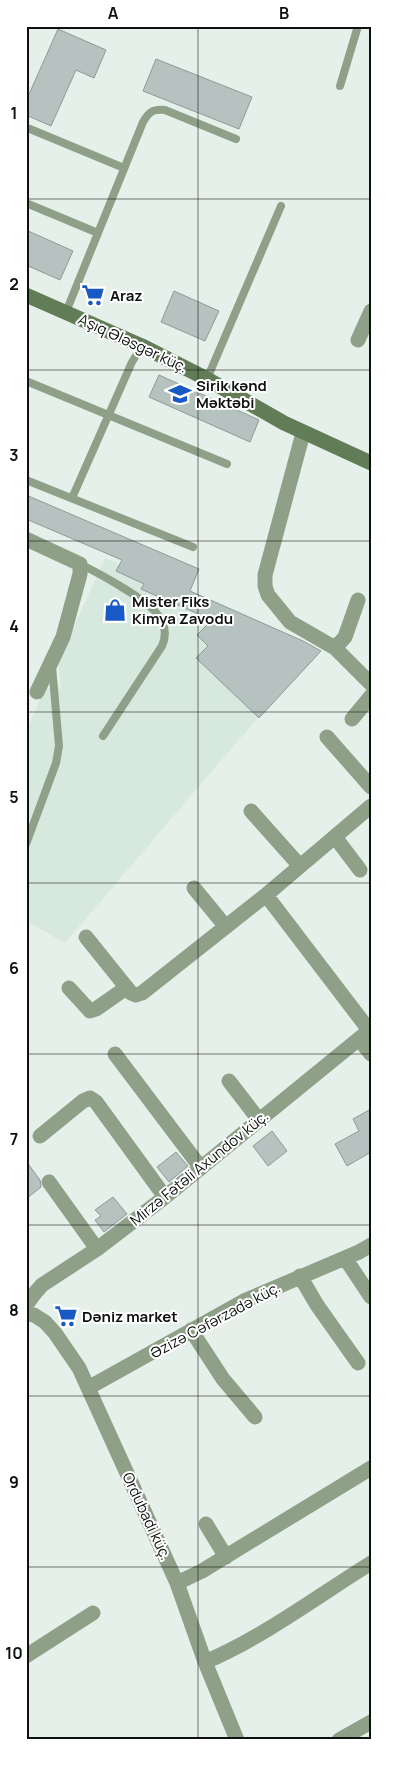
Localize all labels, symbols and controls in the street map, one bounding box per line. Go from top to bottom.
text: A [108,2,119,24]
text: B [279,2,289,24]
text: 1 [10,102,18,124]
text: 2 [9,273,19,295]
supermarket icon: Araz [80,282,106,308]
place label: Araz [110,285,143,306]
street label: Aşıq Ələsgər küç. [75,308,191,378]
place label: Sirik kənd Məktəbi [196,375,267,413]
school or university icon: Sirik kənd Məktəbi [167,381,193,407]
text: 3 [9,444,19,466]
place label: Mister Fiks Kimya Zavodu [132,591,233,629]
shop icon: Mister Fiks Kimya Zavodu [102,597,128,623]
text: 4 [9,615,19,637]
text: 5 [9,786,19,808]
text: 6 [9,957,19,979]
street label: Mirzə Fətəli Axundov küç. [125,1106,273,1230]
text: 7 [10,1128,18,1150]
street label: Əzizə Cəfərzadə küç. [146,1277,284,1363]
text: 8 [9,1299,19,1321]
supermarket icon: Dəniz market [53,1303,79,1329]
place label: Dəniz market [82,1306,178,1327]
street label: Ordubadi küç. [117,1469,177,1563]
text: 9 [9,1471,19,1493]
text: 10 [5,1642,23,1664]

